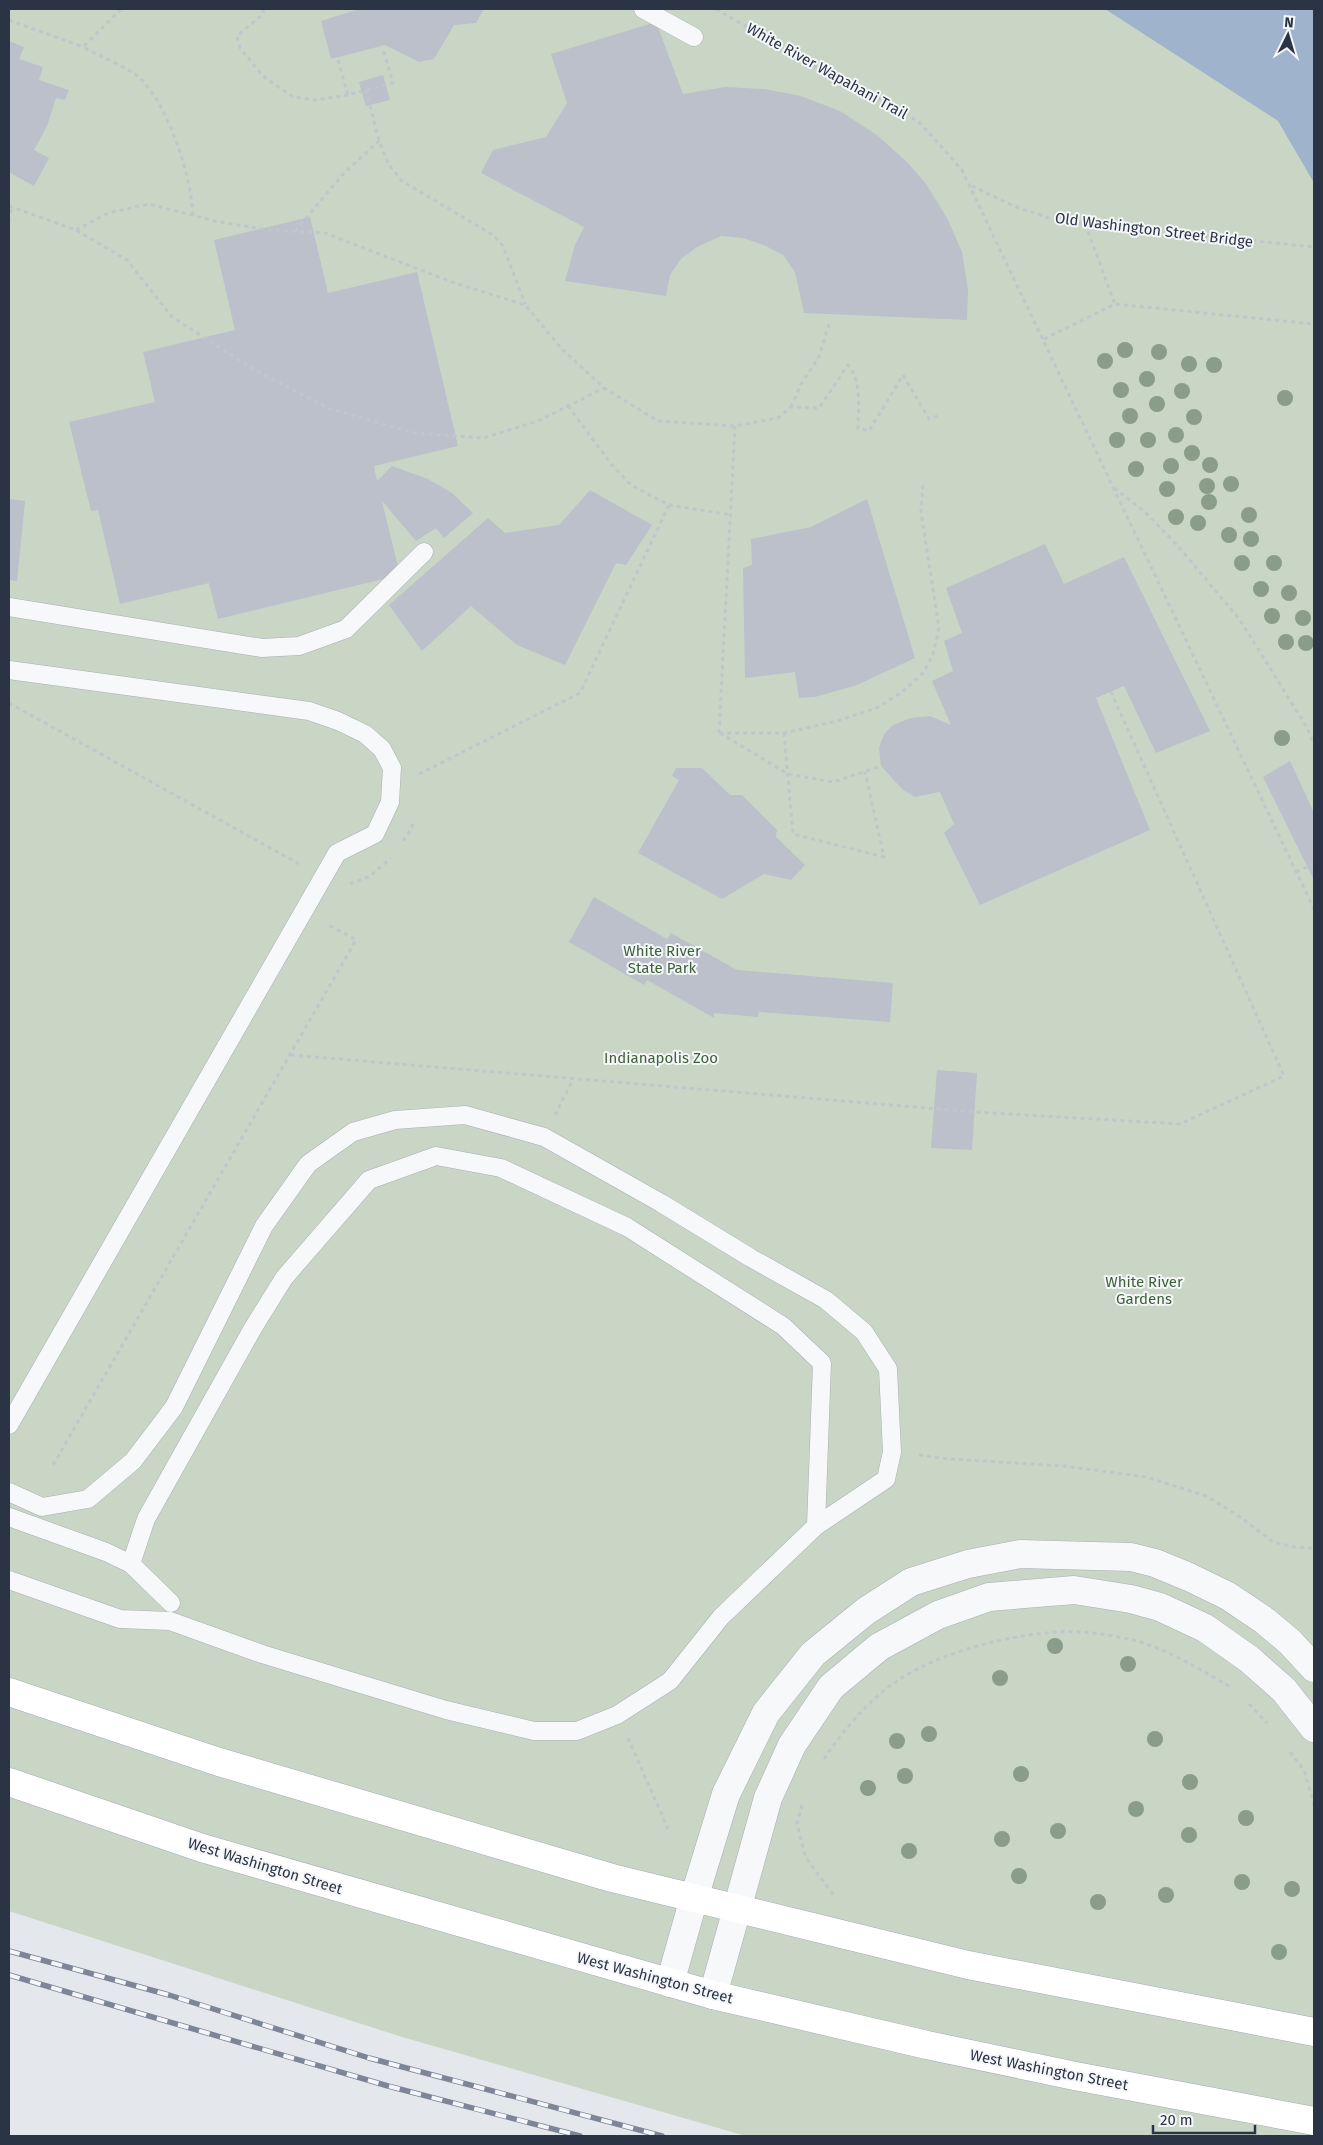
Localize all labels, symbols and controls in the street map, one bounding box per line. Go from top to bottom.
north arrow [1263,10,1313,60]
text: N [1284,14,1294,31]
street label: White River Wapahani Trail [743,19,911,123]
street label: Old Washington Street Bridge [1054,209,1254,251]
park label: White River State Park [623,942,701,977]
park label: Indianapolis Zoo [604,1049,718,1067]
park label: White River Gardens [1105,1273,1183,1308]
street label: West Washington Street [185,1834,345,1898]
street label: West Washington Street [575,1948,736,2008]
street label: West Washington Street [968,2046,1130,2094]
scale bar [1153,2102,1256,2134]
text: 20 m [1160,2111,1193,2129]

